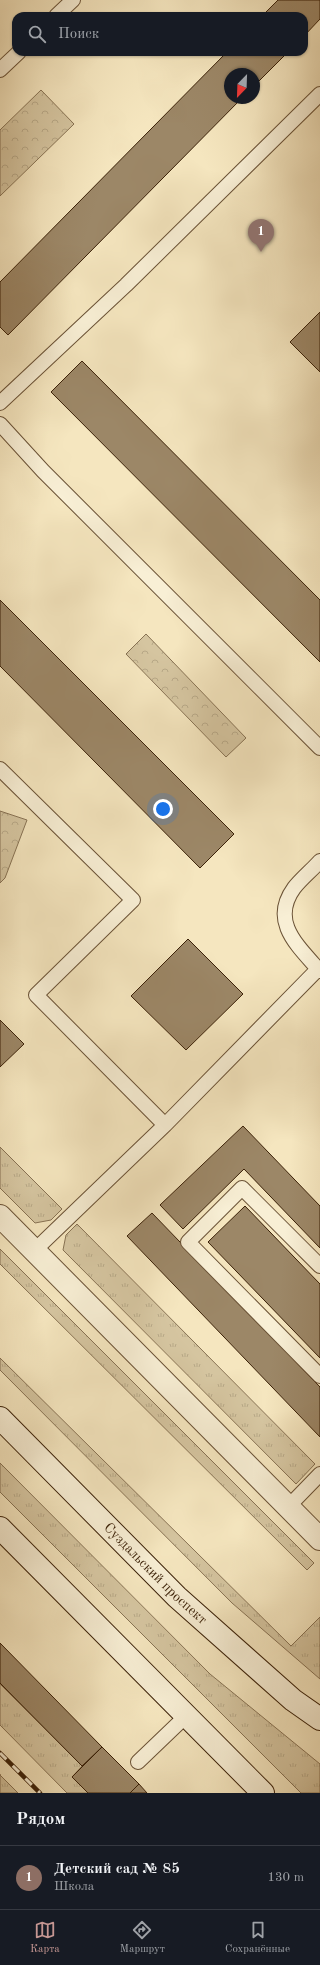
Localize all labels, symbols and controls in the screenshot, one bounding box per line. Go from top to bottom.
search box [12,12,308,56]
icon: search [26,23,48,45]
text: Поиск [58,27,99,42]
north arrow [224,68,260,104]
pin: 1 [248,219,274,252]
your location [153,799,173,819]
street label: Суздальский проспект [101,1520,210,1627]
text: Рядом [16,1811,65,1828]
text: Детский сад № 85 [54,1862,180,1877]
text: 1 [25,1871,33,1884]
text: 130 m [267,1871,304,1884]
text: Школа [54,1880,94,1893]
tab: Карта [30,1919,60,1957]
tab: Маршрут [120,1919,165,1957]
tab: Сохранённые [225,1919,290,1957]

